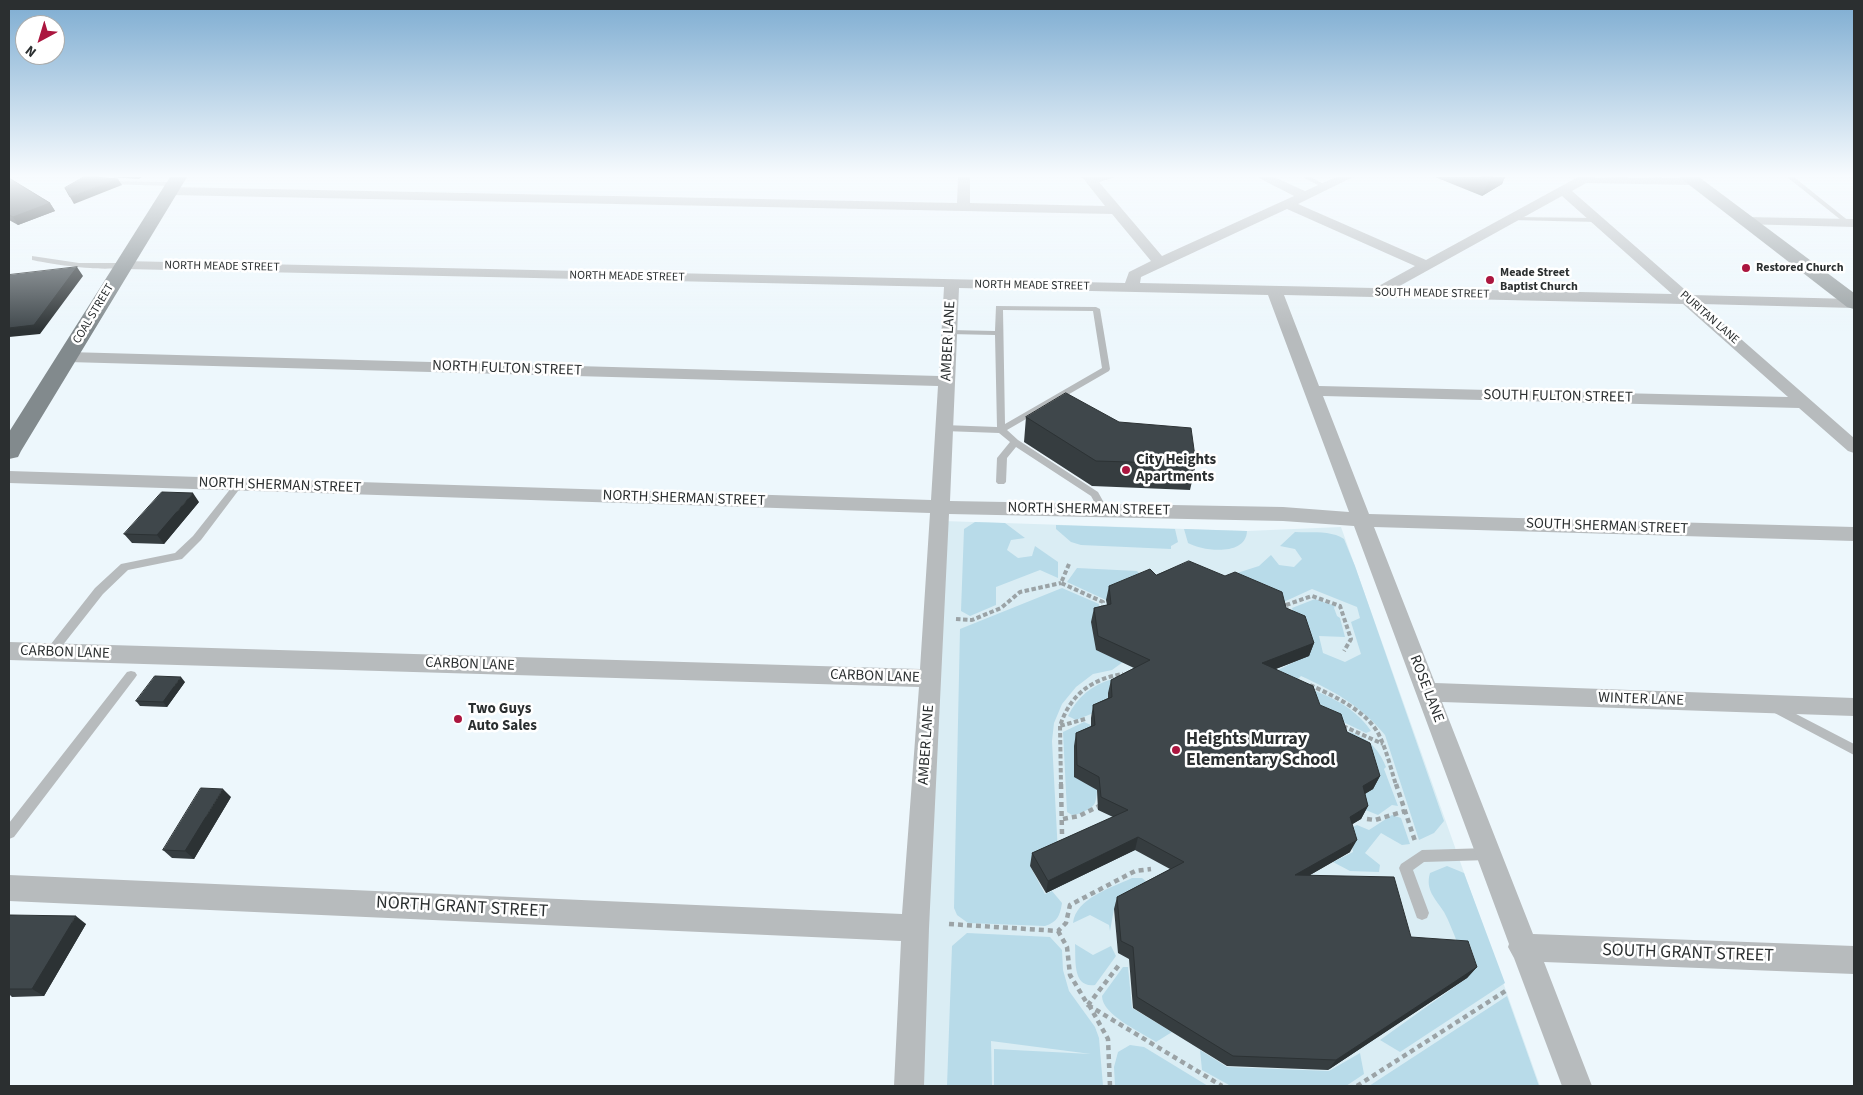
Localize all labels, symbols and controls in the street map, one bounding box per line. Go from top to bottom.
north arrow [15,15,65,65]
text: N [21,40,41,62]
street label: NORTH MEADE STREET [164,259,280,275]
place label: Restored Church [1756,261,1843,275]
marker: Restored Church [1740,262,1752,274]
place label: Meade Street Baptist Church [1500,266,1578,294]
street label: NORTH MEADE STREET [569,269,685,285]
marker: Meade Street Baptist Church [1484,274,1496,286]
street label: NORTH MEADE STREET [974,278,1090,294]
street label: COAL STREET [70,281,118,347]
street label: SOUTH MEADE STREET [1374,286,1490,302]
street label: PURITAN LANE [1676,288,1742,348]
street label: AMBER LANE [938,300,960,382]
street label: NORTH FULTON STREET [432,357,582,381]
street label: SOUTH FULTON STREET [1483,387,1633,407]
place label: City Heights Apartments [1136,452,1216,487]
marker: City Heights Apartments [1120,464,1132,476]
street label: NORTH SHERMAN STREET [198,474,362,498]
street label: NORTH SHERMAN STREET [602,487,766,511]
street label: NORTH SHERMAN STREET [1007,500,1171,520]
street label: SOUTH SHERMAN STREET [1525,515,1689,539]
street label: CARBON LANE [20,642,110,664]
street label: ROSE LANE [1405,653,1447,725]
street label: CARBON LANE [425,654,515,676]
street label: CARBON LANE [830,666,920,688]
street label: WINTER LANE [1598,690,1684,710]
place label: Two Guys Auto Sales [468,701,537,736]
street label: AMBER LANE [915,704,939,786]
marker: Two Guys Auto Sales [452,713,464,725]
place label: Heights Murray Elementary School [1186,729,1336,772]
marker: Heights Murray Elementary School [1170,744,1182,756]
street label: NORTH GRANT STREET [375,893,549,923]
street label: SOUTH GRANT STREET [1602,940,1774,968]

